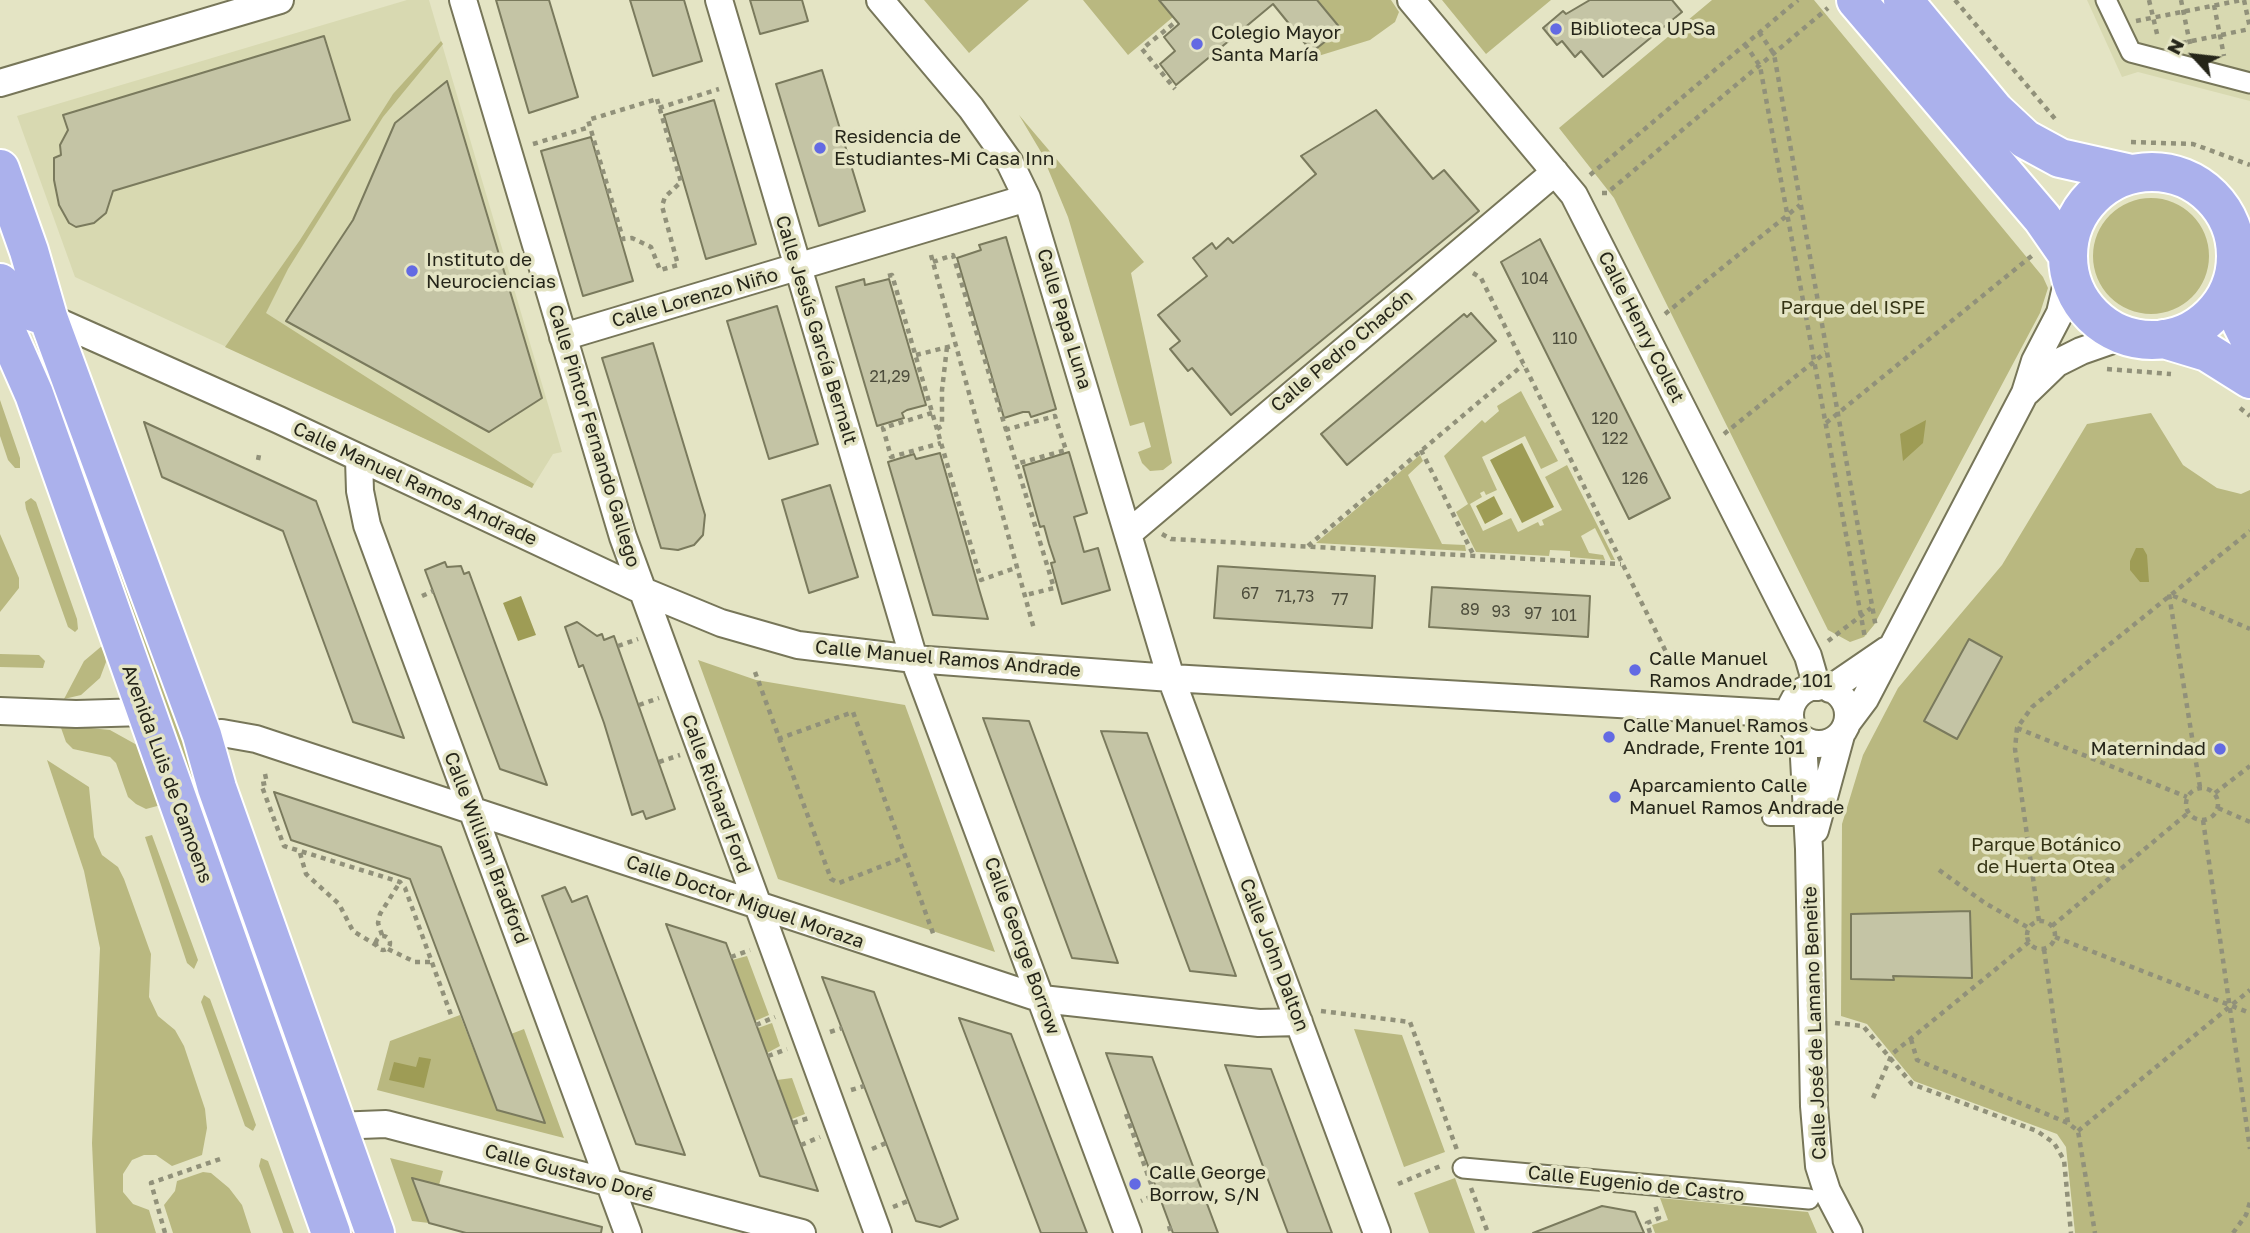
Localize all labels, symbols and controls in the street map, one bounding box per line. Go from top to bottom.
place label: Biblioteca UPSa [1570,18,1716,40]
marker: Biblioteca UPSa [1548,21,1564,37]
north arrow [2159,21,2229,91]
place label: Colegio Mayor Santa María [1211,22,1341,66]
text: N [2161,35,2188,58]
marker: Colegio Mayor Santa María [1189,36,1205,52]
place label: Residencia de Estudiantes-Mi Casa Inn [834,126,1054,170]
marker: Residencia de Estudiantes-Mi Casa Inn [812,140,828,156]
street label: Calle Jesús García Bernalt [770,213,862,447]
street label: Calle Papa Luna [1032,246,1096,392]
street label: Calle Henry Collet [1593,248,1689,406]
place label: Instituto de Neurociencias [426,249,556,293]
marker: Instituto de Neurociencias [404,263,420,279]
street label: Calle Lorenzo Niño [609,263,781,333]
house number: 104 [1521,269,1549,289]
street label: Calle Pedro Chacón [1266,285,1418,417]
park label: Parque del ISPE [1781,297,1925,319]
street label: Calle Pintor Fernando Gallego [543,302,645,570]
house number: 110 [1552,329,1578,349]
house number: 21,29 [870,367,910,387]
house number: 120 [1592,409,1618,429]
street label: Calle Manuel Ramos Andrade [289,417,541,551]
house number: 122 [1602,429,1628,449]
house number: 126 [1622,469,1648,489]
house number: 67 [1241,584,1259,604]
house number: 71,73 [1276,587,1314,607]
house number: 77 [1332,590,1348,610]
house number: 89 [1460,600,1480,620]
house number: 93 [1491,602,1511,622]
house number: 97 [1524,604,1542,624]
house number: 101 [1551,606,1577,626]
street label: Calle Manuel Ramos Andrade [814,636,1082,682]
place label: Calle Manuel Ramos Andrade, 101 [1649,648,1833,692]
street label: Avenida Luis de Camoens [117,662,217,886]
marker: Calle Manuel Ramos Andrade, 101 [1627,662,1643,678]
street label: Calle Richard Ford [677,712,755,876]
place label: Calle Manuel Ramos Andrade, Frente 101 [1623,715,1808,759]
marker: Calle Manuel Ramos Andrade, Frente 101 [1601,729,1617,745]
place label: Maternindad [2091,738,2206,760]
marker: Maternindad [2212,741,2228,757]
street label: Calle William Bradford [439,749,533,947]
place label: Aparcamiento Calle Manuel Ramos Andrade [1629,775,1844,819]
marker: Aparcamiento Calle Manuel Ramos Andrade [1607,789,1623,805]
park label: Parque Botánico de Huerta Otea [1971,834,2121,878]
street label: Calle Doctor Miguel Moraza [623,850,867,954]
street label: Calle George Borrow [979,854,1065,1038]
street label: Calle John Dalton [1234,875,1314,1035]
street label: Calle José de Lamano Beneite [1799,886,1831,1160]
street label: Calle Gustavo Doré [482,1140,656,1206]
street label: Calle Eugenio de Castro [1527,1161,1745,1207]
place label: Calle George Borrow, S/N [1149,1162,1266,1206]
marker: Calle George Borrow, S/N [1127,1176,1143,1192]

